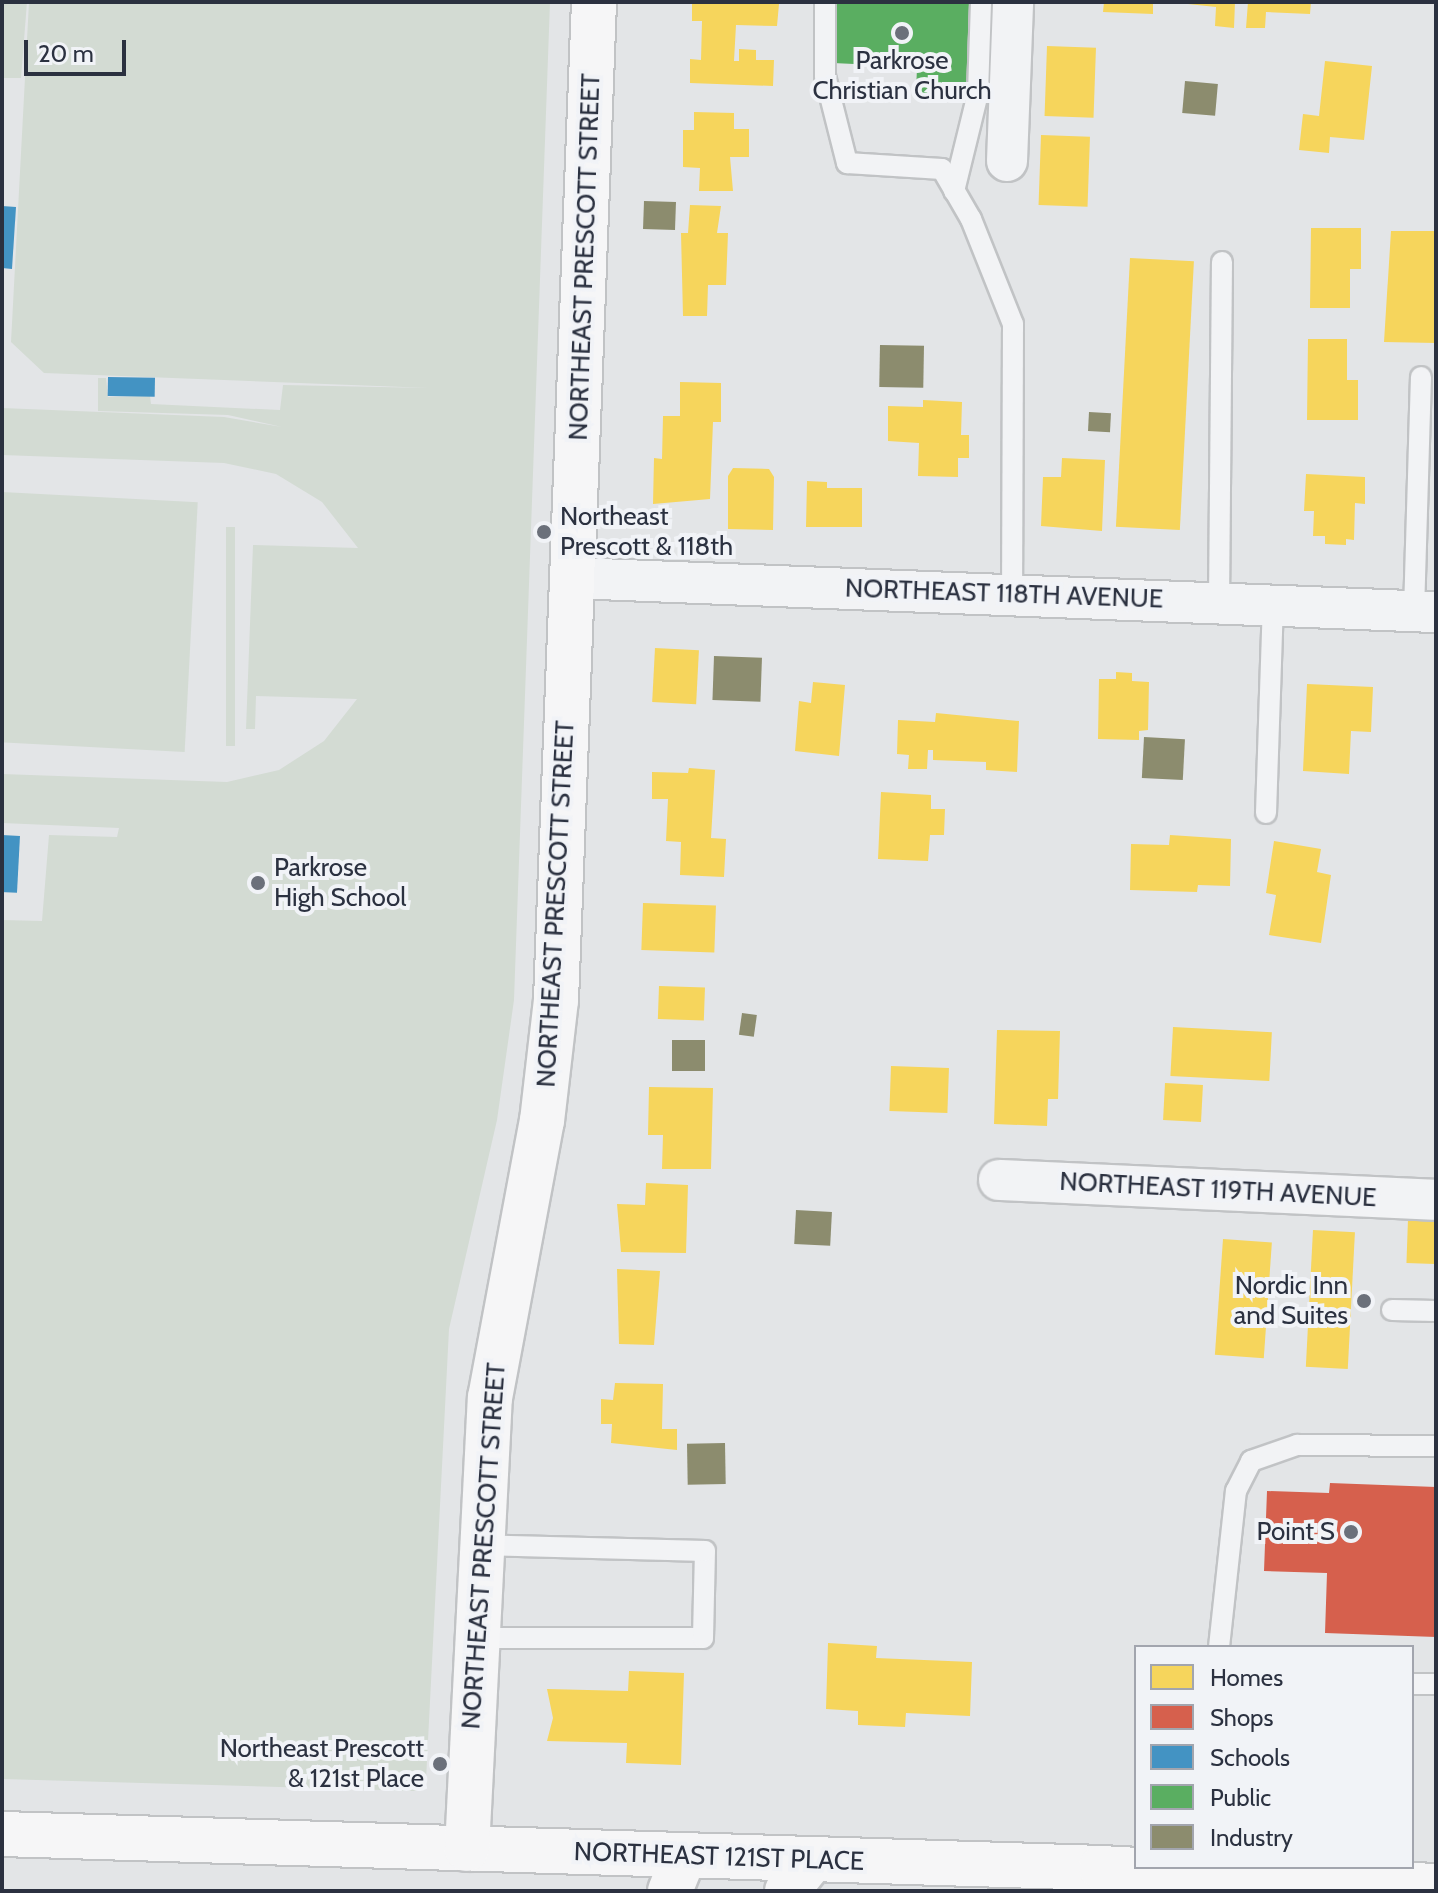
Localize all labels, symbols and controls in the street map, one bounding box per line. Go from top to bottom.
scale bar [28,24,130,74]
marker: Parkrose Christian Church [893,24,911,42]
text: 20 m [38,39,94,68]
place label: Parkrose Christian Church [812,45,992,106]
street label: NORTHEAST PRESCOTT STREET [563,73,607,441]
place label: Northeast Prescott & 118th [560,501,733,562]
marker: Northeast Prescott & 118th [535,523,553,541]
street label: NORTHEAST 118TH AVENUE [844,573,1164,615]
street label: NORTHEAST PRESCOTT STREET [531,720,581,1088]
place label: Parkrose High School [274,852,406,914]
marker: Parkrose High School [249,874,267,892]
street label: NORTHEAST 119TH AVENUE [1059,1166,1377,1214]
place label: Nordic Inn and Suites [1234,1270,1348,1332]
marker: Nordic Inn and Suites [1355,1292,1373,1310]
street label: NORTHEAST PRESCOTT STREET [456,1362,512,1730]
place label: Point S [1257,1516,1335,1548]
marker: Point S [1342,1523,1360,1541]
legend [1134,1645,1414,1869]
text: Homes [1210,1663,1283,1692]
text: Shops [1210,1703,1273,1732]
place label: Northeast Prescott & 121st Place [220,1733,424,1794]
text: Schools [1210,1743,1290,1772]
marker: Northeast Prescott & 121st Place [431,1755,449,1773]
text: Public [1210,1783,1271,1812]
text: Industry [1210,1823,1293,1852]
street label: NORTHEAST 121ST PLACE [573,1836,865,1878]

